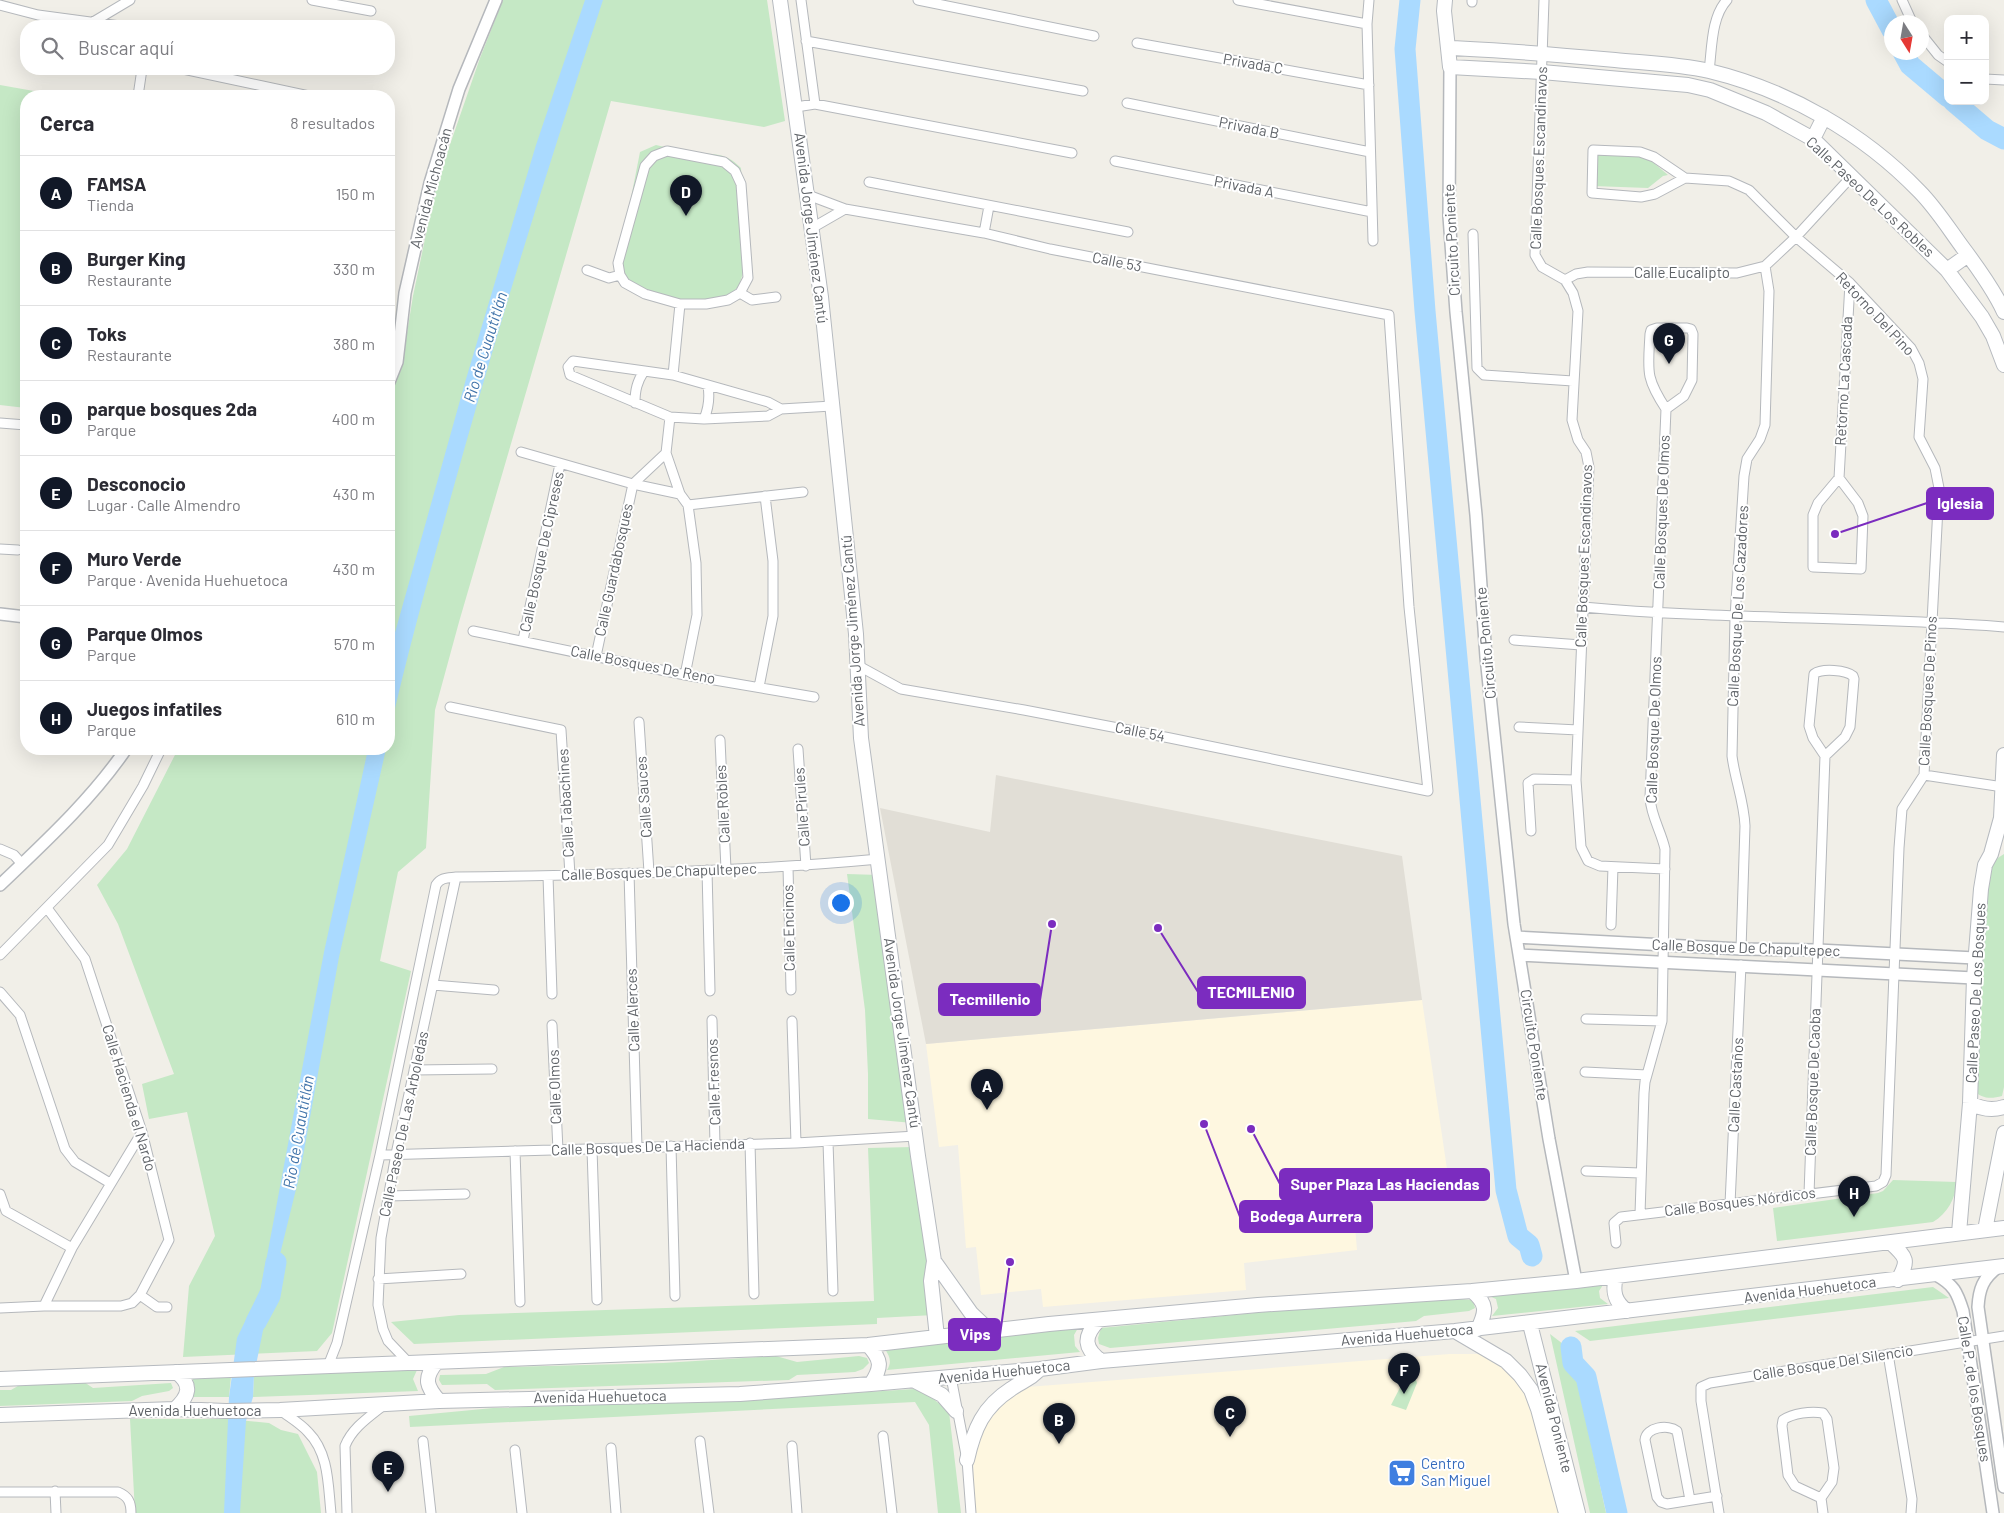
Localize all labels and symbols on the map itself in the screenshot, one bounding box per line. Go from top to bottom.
north arrow [1884,15,1929,60]
street label: Privada C [1222,49,1285,77]
street label: Calle Bosques Escandinavos [1526,66,1550,250]
street label: Privada B [1218,112,1281,142]
street label: Avenida Michoacán [405,126,455,250]
street label: Avenida Jorge Jiménez Cantú [791,131,833,324]
street label: Calle Paseo De Los Robles [1803,132,1938,260]
street label: Privada A [1213,171,1276,201]
pin: D [670,175,702,216]
street label: Circuito Poniente [1439,183,1463,297]
street label: Calle 53 [1091,247,1143,275]
street label: Calle Eucalipto [1634,263,1730,281]
street label: Retorno Del Pino [1832,268,1919,359]
water label: Rio de Cuautitlán [459,289,510,404]
street label: Retorno La Cascada [1831,316,1855,446]
pin: G [1653,323,1685,364]
street label: Calle Bosques De Olmos [1649,434,1673,589]
street label: Calle Bosques Escandinavos [1571,464,1595,648]
street label: Calle Bosque De Cipreses [515,470,567,634]
callout: Iglesia [1927,488,1993,519]
text: Iglesia [1937,493,1983,512]
street label: Calle Guardabosques [590,502,636,638]
street label: Calle Bosque De Los Cazadores [1723,505,1751,707]
street label: Avenida Jorge Jiménez Cantú [836,535,868,728]
street label: Circuito Poniente [1471,586,1499,700]
street label: Calle Bosques De Pinos [1914,616,1940,766]
street label: Calle Bosques De Reno [569,641,717,687]
street label: Calle Bosque De Olmos [1641,656,1665,804]
street label: Calle 54 [1114,717,1167,745]
street label: Calle Tabachines [553,748,577,858]
street label: Calle Sauces [631,756,655,839]
street label: Calle Robles [711,764,733,844]
street label: Calle Pirules [789,767,813,847]
street label: Calle Bosques De Chapultepec [561,859,757,883]
street label: Calle Encinos [778,885,798,971]
your location [828,890,854,916]
street label: Calle Paseo De Los Bosques [1961,902,1989,1084]
street label: Calle Bosque De Chapultepec [1651,935,1841,959]
street label: Avenida Jorge Jiménez Cantú [881,936,925,1129]
street label: Calle Alerces [622,968,642,1052]
callout: TECMILENIO [1198,977,1305,1008]
text: TECMILENIO [1207,982,1295,1001]
callout: Tecmillenio [939,984,1040,1015]
street label: Circuito Poniente [1517,988,1553,1102]
text: Tecmillenio [949,989,1031,1008]
street label: Calle Bosque De Caoba [1800,1008,1824,1156]
street label: Calle Hacienda el Nardo [99,1022,161,1173]
street label: Calle Paseo De Las Arboledas [375,1029,432,1218]
street label: Calle Castaños [1724,1037,1746,1133]
street label: Calle Fresnos [702,1038,724,1126]
street label: Calle Olmos [544,1049,564,1125]
pin: A [971,1069,1003,1110]
water label: Rio de Cuautitlán [278,1074,317,1190]
street label: Calle Bosques De La Hacienda [551,1134,745,1158]
callout: Super Plaza Las Haciendas [1280,1169,1489,1200]
text: Super Plaza Las Haciendas [1290,1174,1480,1193]
pin: H [1838,1176,1870,1217]
street label: Calle Bosques Nórdicos [1663,1183,1817,1219]
callout: Bodega Aurrera [1240,1201,1372,1232]
text: Bodega Aurrera [1250,1206,1362,1225]
street label: Avenida Huehuetoca [1743,1272,1877,1306]
street label: Calle P. de los Bosques [1955,1315,1995,1463]
callout: Vips [949,1319,1000,1350]
street label: Avenida Huehuetoca [1340,1319,1474,1349]
text: Vips [959,1324,991,1343]
street label: Calle Bosque Del Silencio [1751,1340,1914,1384]
pin: F [1388,1353,1420,1394]
street label: Avenida Huehuetoca [937,1355,1071,1387]
street label: Avenida Poniente [1533,1361,1577,1474]
street label: Avenida Huehuetoca [533,1386,667,1406]
pin: C [1214,1396,1246,1437]
street label: Avenida Huehuetoca [128,1401,262,1419]
pin: B [1043,1403,1075,1444]
pin: E [372,1451,404,1492]
place label: Centro San Miguel [1421,1454,1491,1489]
supermarket icon: Centro San Miguel [1387,1458,1417,1488]

